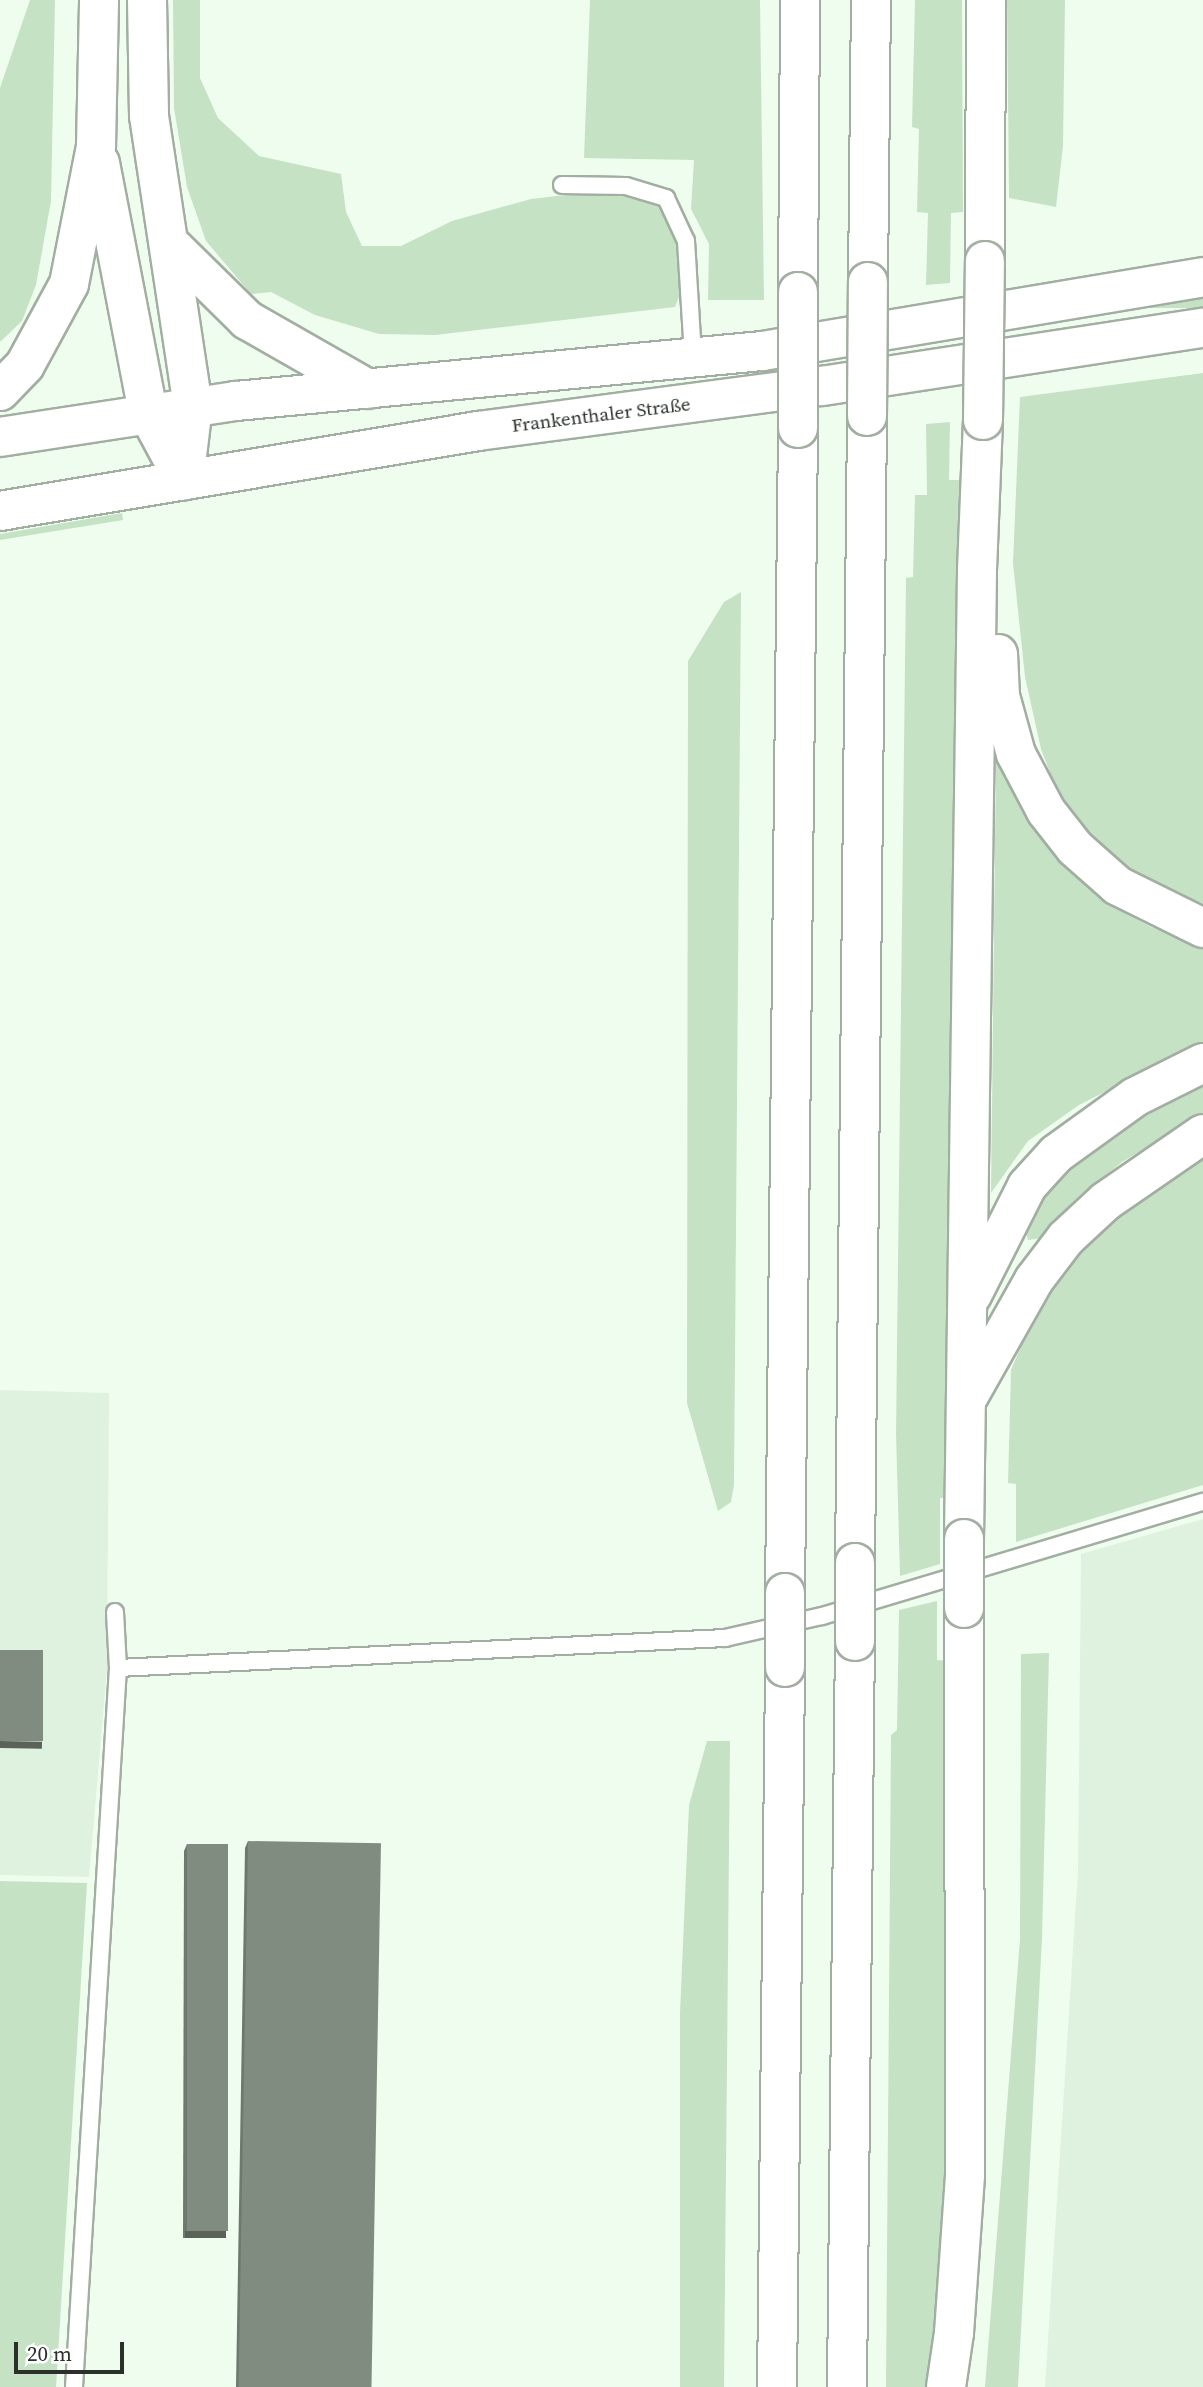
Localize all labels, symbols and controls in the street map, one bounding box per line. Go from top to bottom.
street label: Frankenthaler Straße [510,393,692,437]
scale bar [18,2328,128,2372]
text: 20 m [27,2339,72,2368]

